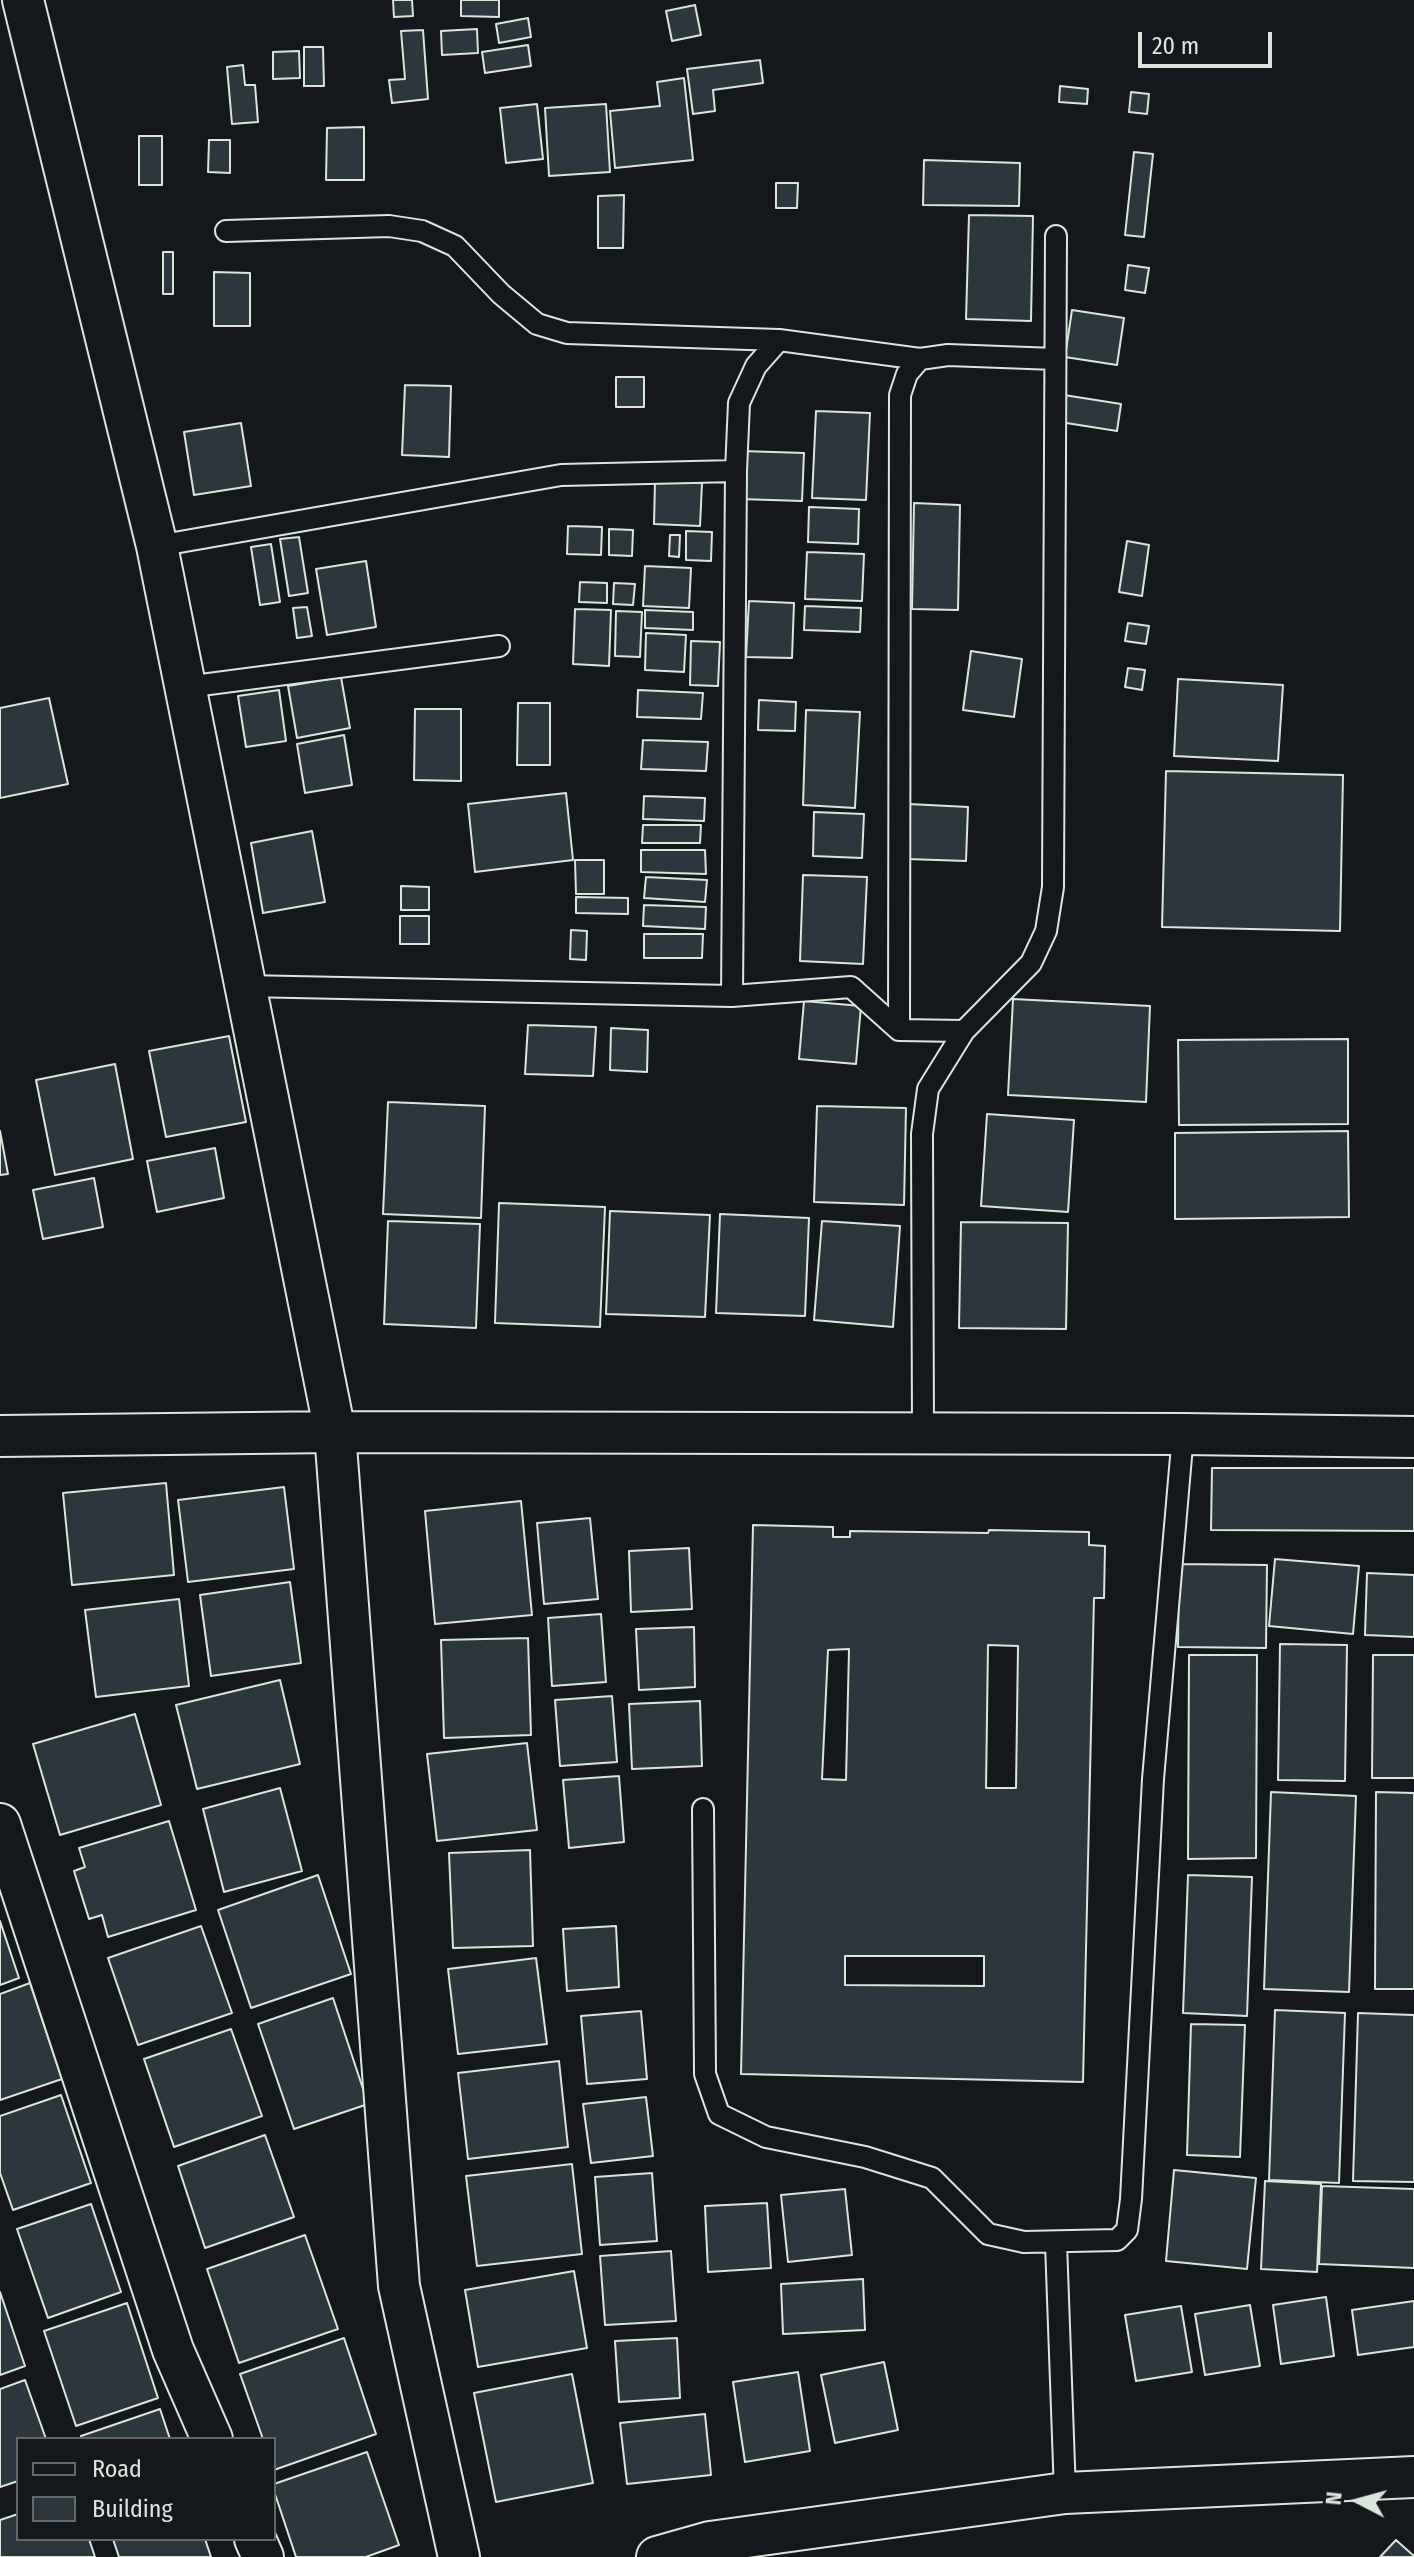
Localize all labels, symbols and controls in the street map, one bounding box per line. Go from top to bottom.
scale bar [1142,16,1276,66]
text: 20 m [1152,32,1199,60]
legend [16,2437,276,2541]
text: Road [92,2455,142,2483]
north arrow [1318,2461,1398,2541]
text: N [1320,2490,1348,2506]
text: Building [92,2495,173,2523]

